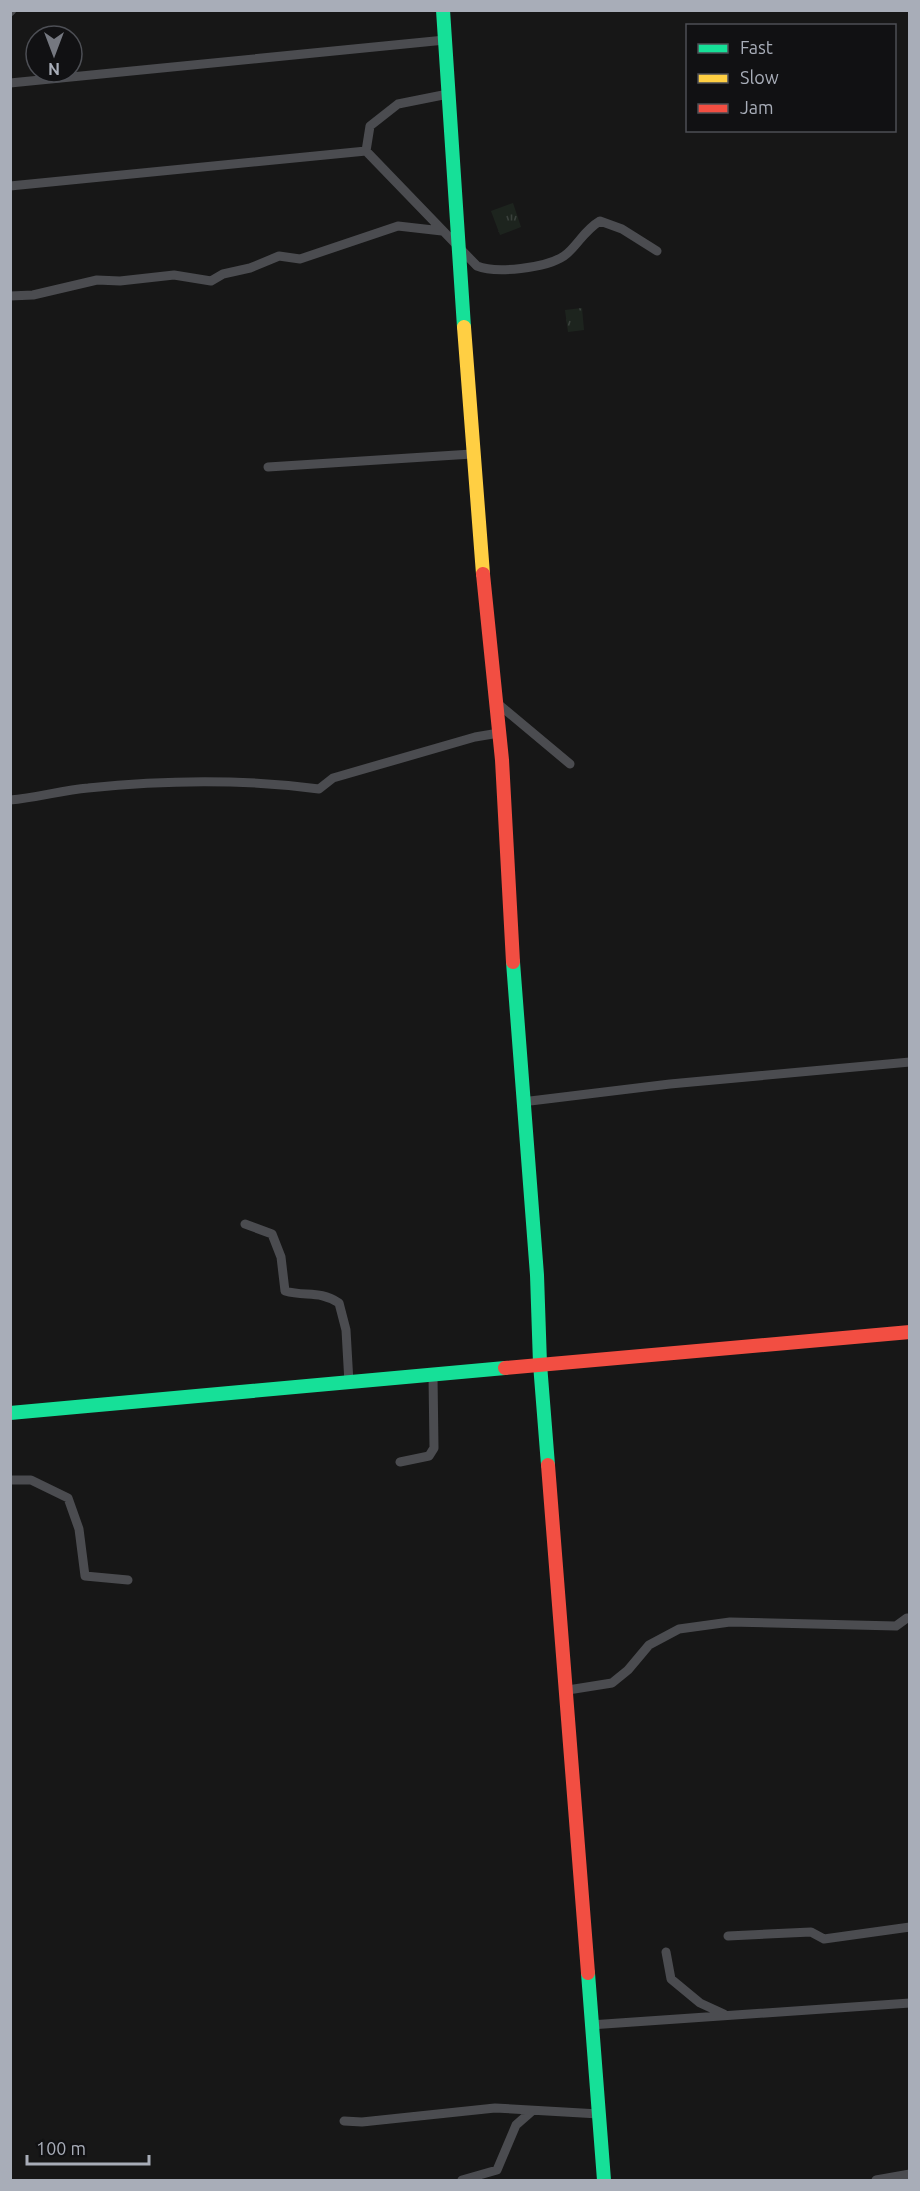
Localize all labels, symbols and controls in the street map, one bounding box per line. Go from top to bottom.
north arrow [24,24,84,84]
legend [686,24,896,132]
text: Fast [740,37,773,57]
text: N [48,60,60,78]
text: Slow [740,67,779,87]
text: Jam [740,97,774,117]
scale bar [27,2128,148,2166]
text: 100 m [36,2138,86,2158]

